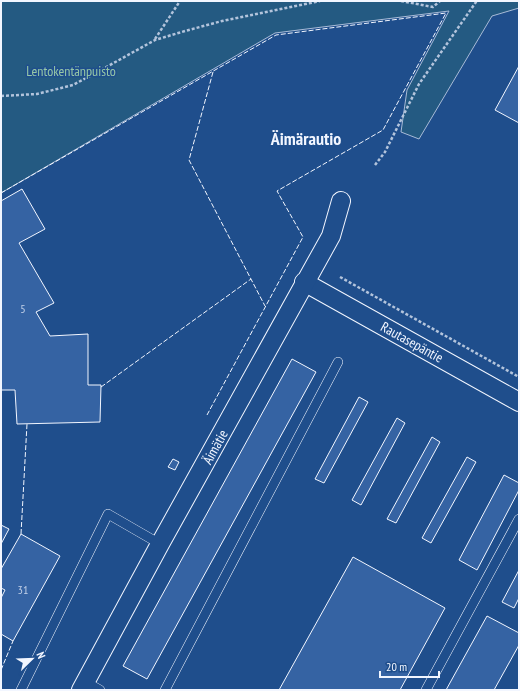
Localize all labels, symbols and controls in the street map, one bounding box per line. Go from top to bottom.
park label: Lentokentänpuisto [26,62,116,80]
district label: Äimärautio [270,127,341,150]
house number: 5 [20,301,26,316]
street label: Rautasepäntie [378,317,447,367]
street label: Äimätie [198,426,232,468]
house number: 31 [18,582,28,597]
north arrow [12,639,52,679]
text: N [34,650,49,661]
scale bar [380,653,439,679]
text: 20 m [386,659,407,674]

